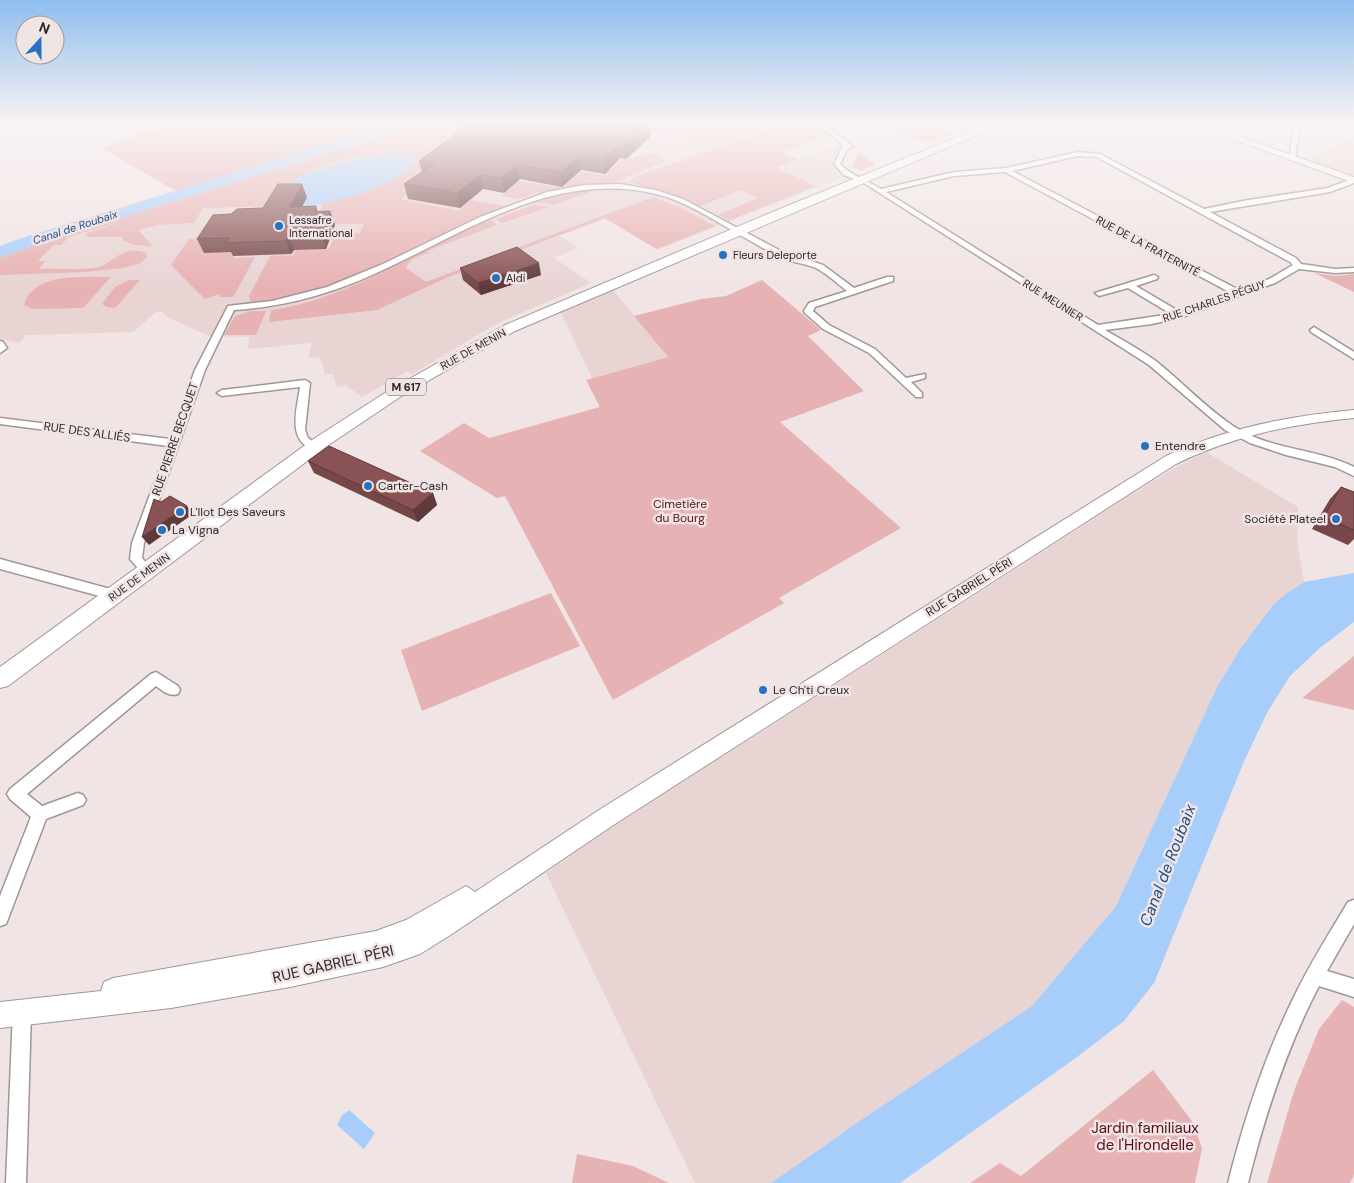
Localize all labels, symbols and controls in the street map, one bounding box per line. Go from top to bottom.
north arrow [15,15,65,65]
text: N [37,18,53,38]
water label: Canal de Roubaix [31,207,120,247]
place label: Lessafre International [289,213,353,240]
street label: RUE DE LA FRATERNITÉ [1094,213,1202,279]
marker: Lessafre International [273,220,285,232]
place label: Fleurs Deleporte [733,248,817,262]
marker: Fleurs Deleporte [717,249,729,261]
place label: Aldi [506,271,525,285]
marker: Aldi [490,272,502,284]
street label: RUE MEUNIER [1020,276,1086,324]
street label: RUE CHARLES PÉGUY [1161,277,1268,325]
street label: RUE DE MENIN [438,325,508,373]
road number: M 617 [386,378,426,396]
street label: RUE PIERRE BECQUET [148,380,202,498]
street label: RUE DES ALLIÉS [43,418,131,446]
place label: Entendre [1155,438,1206,454]
marker: Entendre [1139,440,1151,452]
place label: Carter-Cash [378,478,448,494]
marker: Carter-Cash [362,480,374,492]
park label: Cimetière du Bourg [653,496,707,526]
place label: L'Ilot Des Saveurs [190,504,286,520]
marker: L'Ilot Des Saveurs [174,506,186,518]
place label: Société Plateel [1244,511,1326,527]
marker: Société Plateel [1330,513,1342,525]
place label: La Vigna [172,522,219,538]
marker: La Vigna [156,524,168,536]
street label: RUE DE MENIN [105,550,173,604]
street label: RUE GABRIEL PÉRI [923,554,1015,620]
place label: Le Ch'ti Creux [773,682,849,698]
marker: Le Ch'ti Creux [757,684,769,696]
water label: Canal de Roubaix [1135,800,1201,929]
street label: RUE GABRIEL PÉRI [270,940,396,988]
park label: Jardin familiaux de l'Hirondelle [1091,1118,1199,1155]

